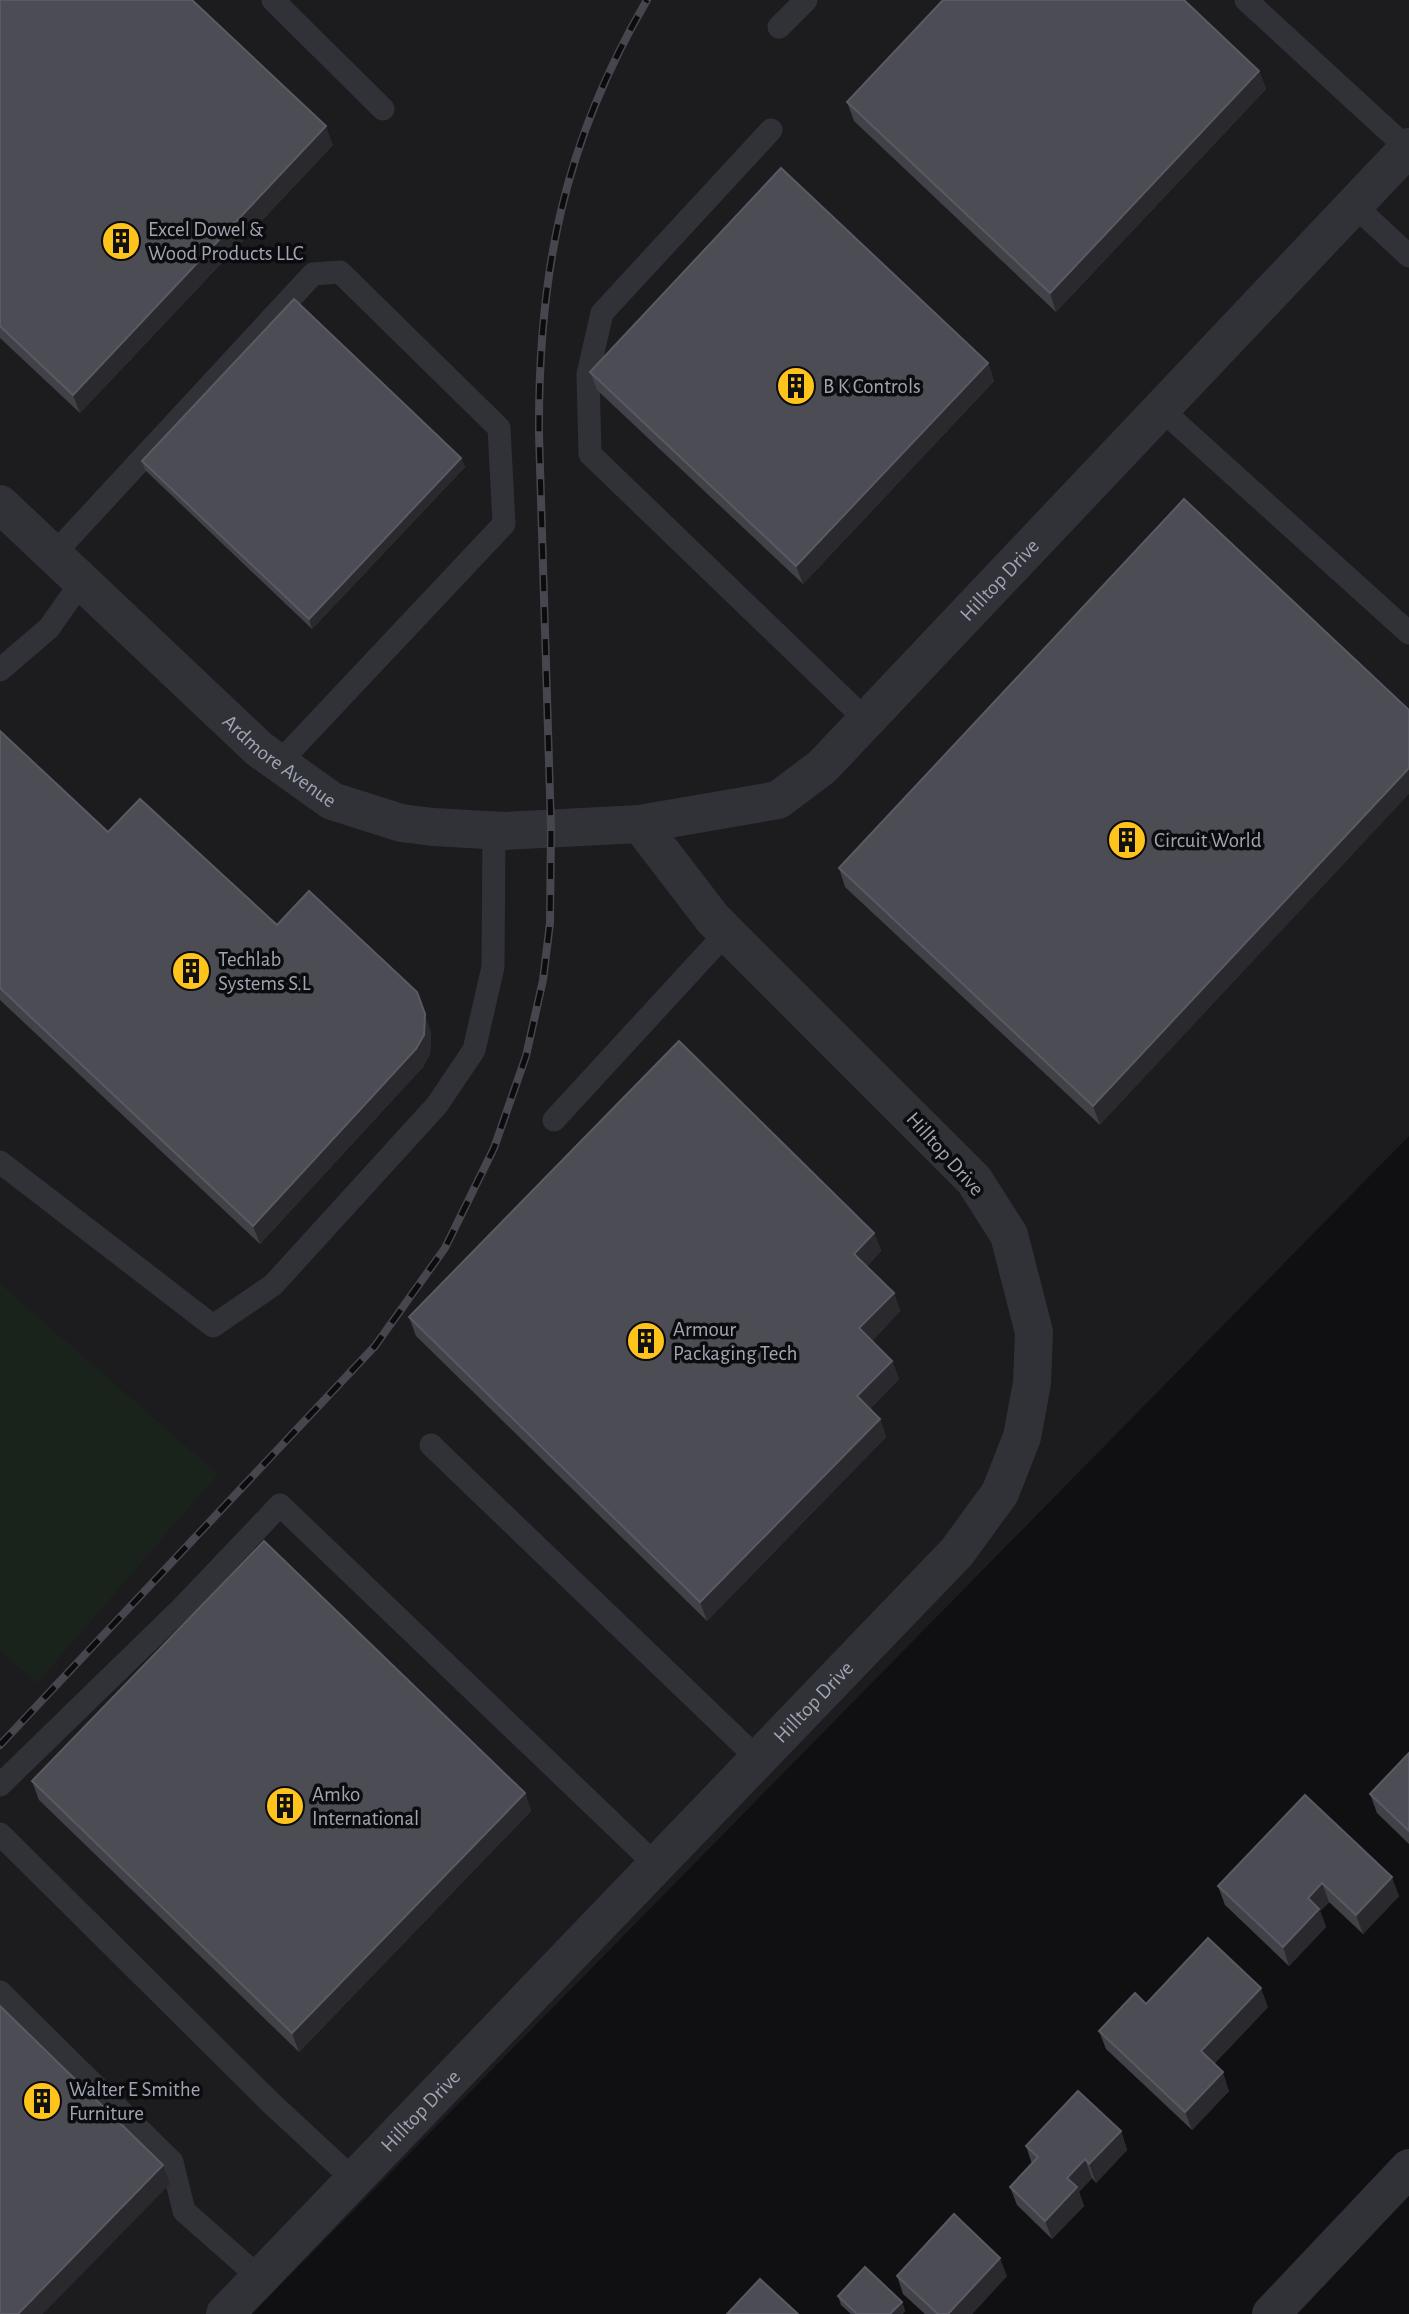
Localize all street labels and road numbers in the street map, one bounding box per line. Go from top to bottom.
street label: Hilltop Drive [956,535,1043,625]
street label: Ardmore Avenue [219,710,340,811]
street label: Hilltop Drive [902,1108,988,1200]
street label: Hilltop Drive [769,1657,857,1747]
street label: Hilltop Drive [377,2066,464,2156]

